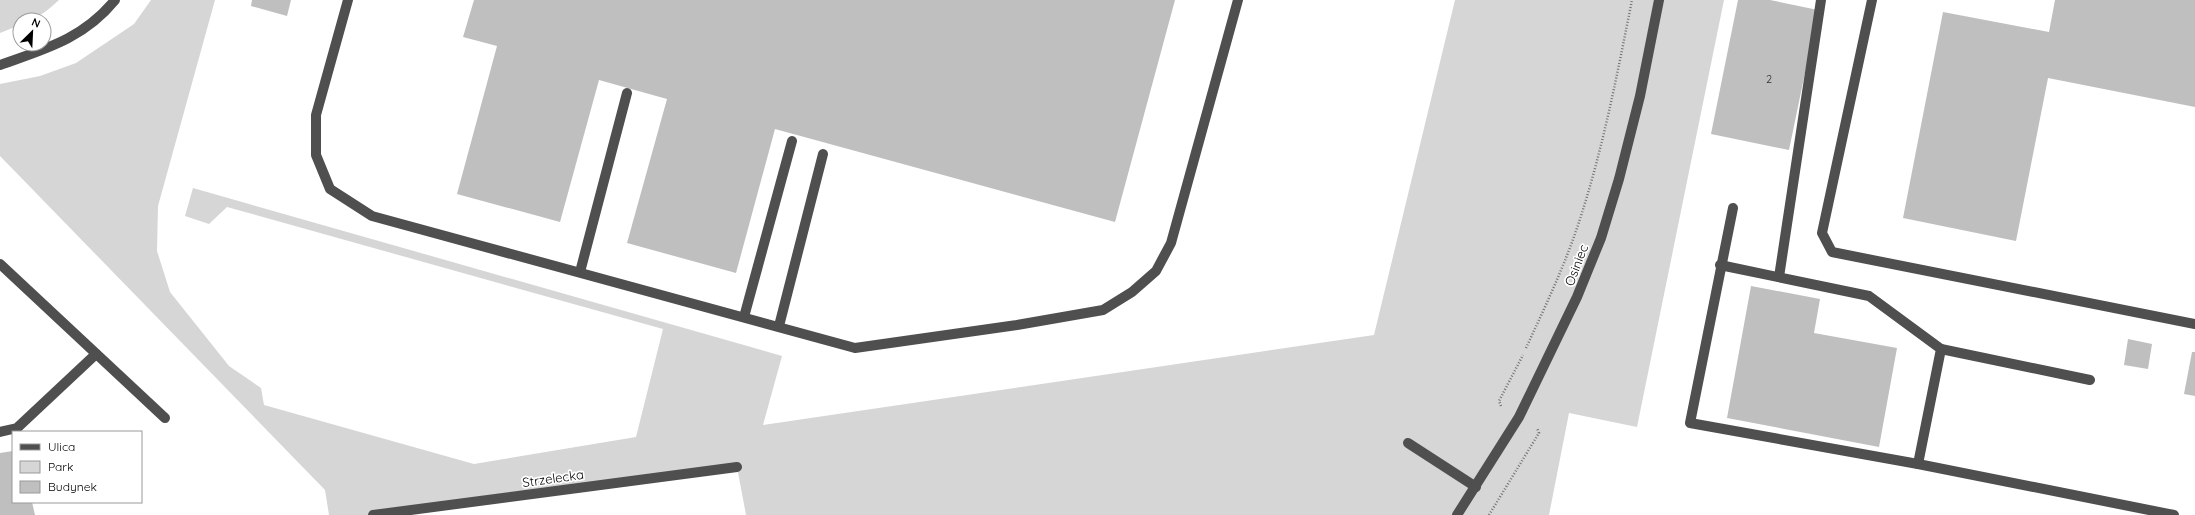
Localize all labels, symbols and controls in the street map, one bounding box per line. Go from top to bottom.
north arrow [12,12,52,52]
text: N [30,15,43,31]
house number: 2 [1766,72,1772,86]
street label: Osiniec [1561,242,1591,288]
legend [12,431,142,503]
text: Ulica [48,439,75,454]
text: Park [48,459,73,474]
street label: Strzelecka [521,466,585,490]
text: Budynek [48,479,97,494]

